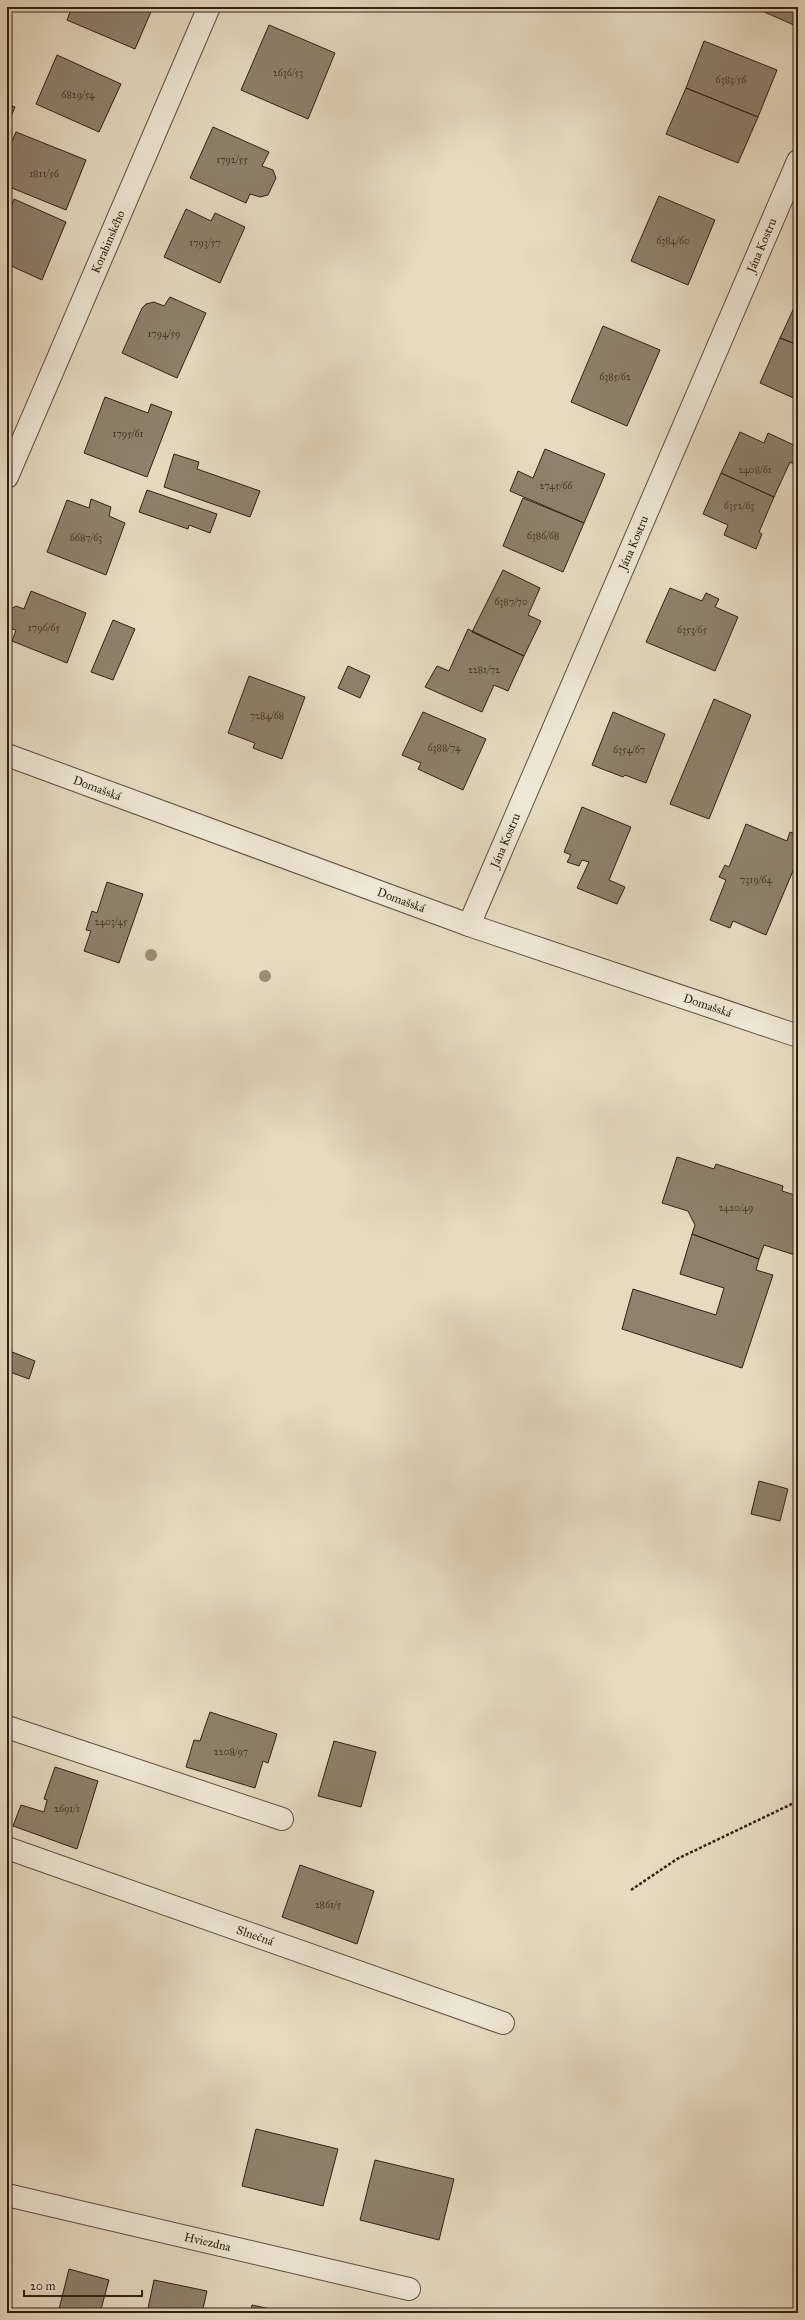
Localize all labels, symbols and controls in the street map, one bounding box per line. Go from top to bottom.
house number: 2636/53 [273,67,303,79]
house number: 6383/56 [716,74,747,86]
house number: 6829/54 [61,89,95,101]
house number: 1792/55 [216,154,248,166]
house number: 1811/56 [29,168,60,180]
street label: Korabinského [88,208,128,275]
street label: Jána Kostru [743,215,780,277]
house number: 6384/60 [656,235,690,247]
house number: 1793/57 [189,237,221,249]
house number: 1794/59 [148,328,180,340]
house number: 6385/62 [599,371,631,383]
house number: 1795/61 [113,428,143,440]
house number: 2408/61 [738,464,772,476]
house number: 2745/66 [540,480,573,492]
house number: 6352/63 [724,500,754,512]
street label: Jána Kostru [615,513,652,575]
house number: 6386/68 [527,530,559,542]
house number: 6687/63 [70,532,102,544]
house number: 6387/70 [494,596,528,608]
house number: 1796/65 [28,622,60,634]
house number: 6353/65 [677,624,707,636]
house number: 2281/72 [468,664,500,676]
house number: 7284/68 [250,710,284,722]
house number: 6388/74 [427,742,461,754]
house number: 6354/67 [613,744,645,756]
street label: Domašská [71,773,124,804]
street label: Jána Kostru [487,811,524,872]
house number: 7319/64 [740,874,772,886]
street label: Domašská [375,885,428,916]
house number: 2403/45 [95,916,128,928]
street label: Domašská [682,991,734,1020]
house number: 2420/49 [719,1202,753,1214]
house number: 2208/97 [214,1746,248,1758]
house number: 2691/1 [54,1803,80,1815]
house number: 2861/5 [315,1899,342,1911]
street label: Slnečná [235,1923,276,1949]
street label: Hviezdna [183,2230,233,2254]
scale bar [24,2272,142,2298]
text: 20 m [30,2279,56,2293]

